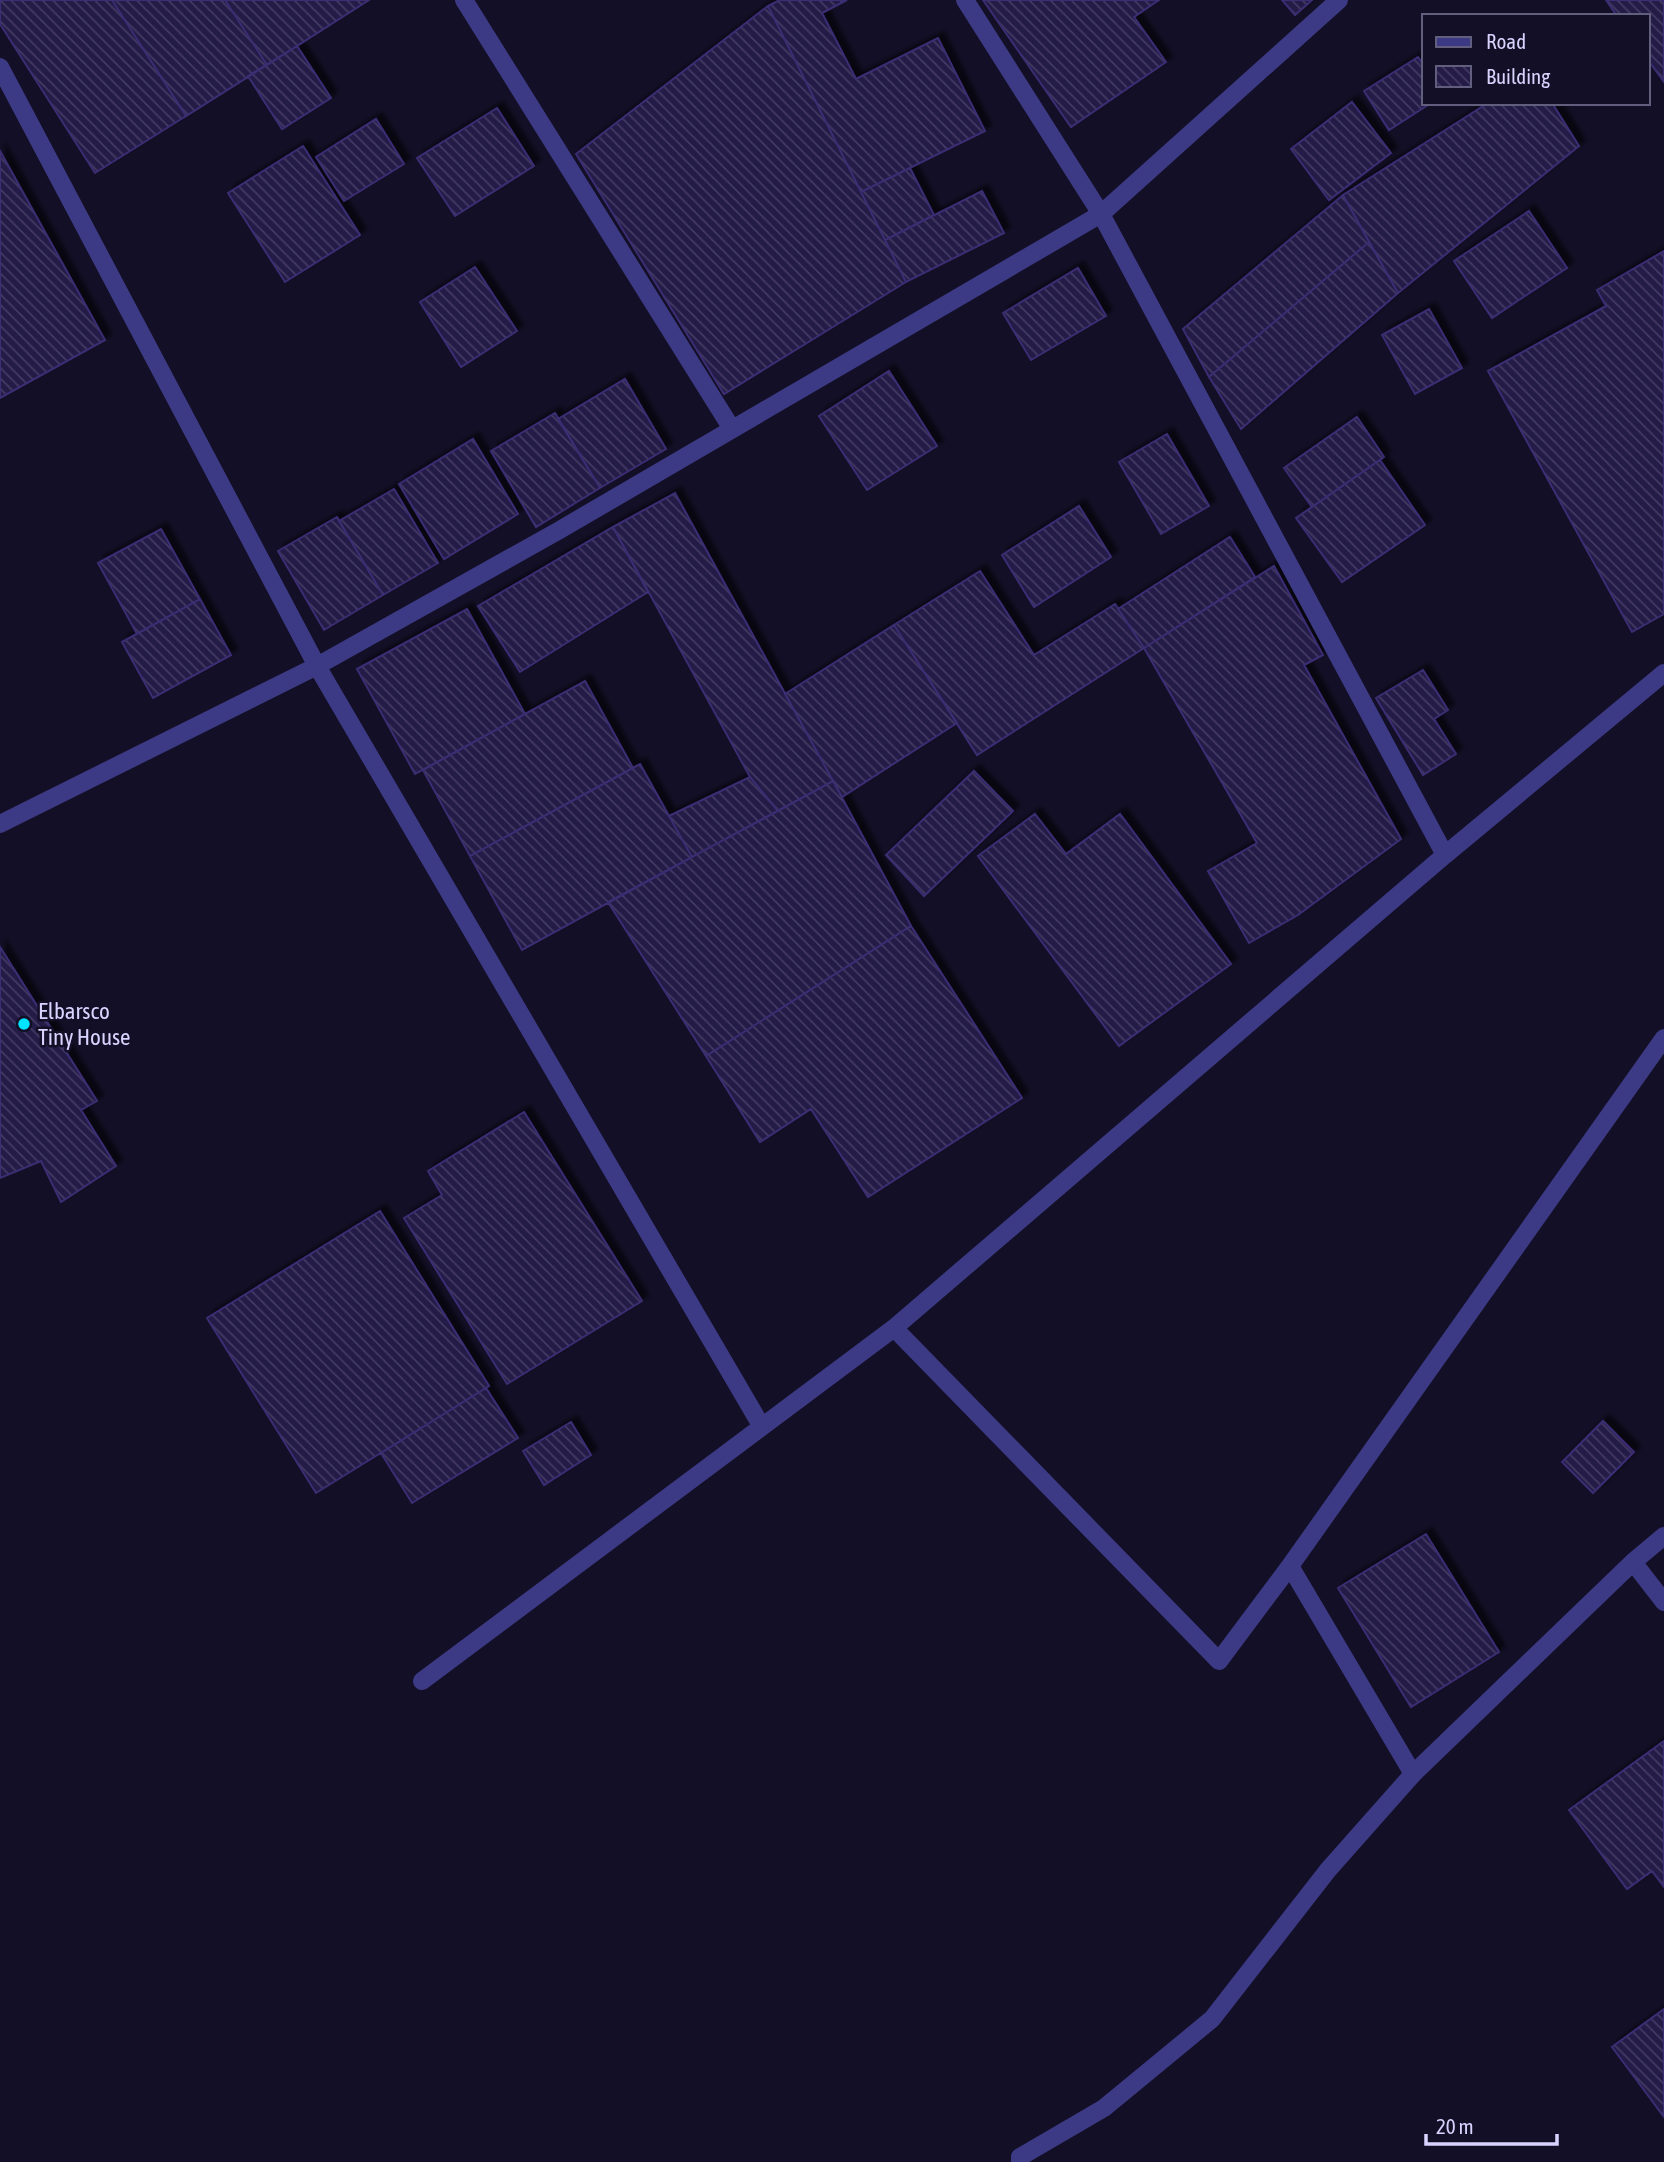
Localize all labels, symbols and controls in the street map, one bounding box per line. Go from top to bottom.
legend [1422,14,1650,105]
text: Road [1486,29,1526,53]
text: Building [1486,64,1550,88]
place label: Elbarsco Tiny House [38,998,131,1050]
marker: Elbarsco Tiny House [16,1016,32,1032]
scale bar [1426,2102,1557,2146]
text: 20 m [1436,2114,1474,2138]

